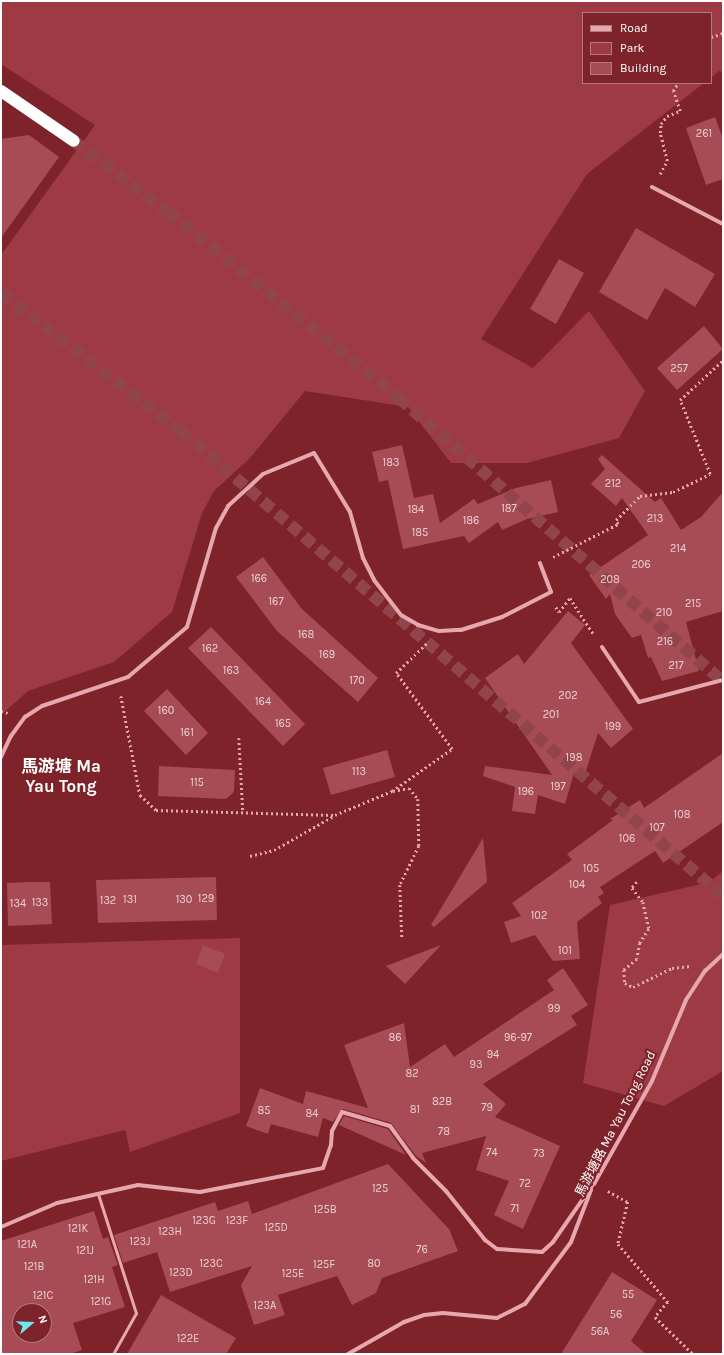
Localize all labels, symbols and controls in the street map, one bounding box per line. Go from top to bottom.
legend [582,12,712,84]
text: Road [620,21,648,35]
text: Park [620,41,644,55]
text: Building [620,61,666,75]
house number: 261 [696,127,712,141]
house number: 257 [670,362,688,376]
house number: 183 [383,456,399,470]
house number: 212 [605,477,621,491]
house number: 187 [501,502,517,516]
house number: 184 [408,503,424,517]
house number: 213 [647,512,663,526]
house number: 186 [463,514,479,528]
house number: 185 [412,526,428,540]
house number: 214 [670,542,686,556]
house number: 206 [631,558,651,572]
house number: 166 [251,572,267,586]
house number: 208 [600,573,620,587]
house number: 167 [268,595,284,609]
house number: 215 [685,597,701,611]
house number: 210 [656,606,672,620]
house number: 168 [298,628,314,642]
house number: 216 [657,635,673,649]
house number: 162 [202,642,218,656]
house number: 169 [319,648,335,662]
house number: 217 [668,659,684,673]
house number: 163 [223,664,239,678]
house number: 170 [349,674,365,688]
house number: 202 [558,689,578,703]
house number: 164 [255,695,271,709]
house number: 160 [158,704,174,718]
house number: 201 [543,708,559,722]
house number: 165 [275,717,291,731]
house number: 199 [605,720,621,734]
house number: 161 [180,726,194,740]
house number: 198 [566,751,582,765]
district label: 馬游塘 Ma Yau Tong [21,757,101,797]
house number: 113 [352,765,366,779]
house number: 115 [190,776,204,790]
house number: 197 [550,780,566,794]
house number: 196 [518,785,534,799]
house number: 108 [674,808,690,822]
house number: 107 [649,821,665,835]
house number: 106 [619,832,635,846]
house number: 105 [583,862,599,876]
house number: 104 [569,878,585,892]
house number: 129 [198,892,214,906]
house number: 131 [123,893,137,907]
house number: 130 [176,893,192,907]
house number: 132 [100,894,116,908]
house number: 133 [32,896,48,910]
house number: 134 [10,897,26,911]
house number: 102 [531,909,547,923]
house number: 101 [558,944,572,958]
house number: 99 [548,1002,560,1016]
house number: 86 [388,1031,402,1045]
house number: 96-97 [504,1031,532,1045]
house number: 94 [487,1048,499,1062]
street label: 馬游塘路 Ma Yau Tong Road [572,1048,660,1200]
house number: 93 [470,1058,482,1072]
house number: 82 [405,1067,419,1081]
house number: 82B [432,1095,452,1109]
house number: 79 [481,1101,493,1115]
house number: 81 [410,1103,420,1117]
house number: 85 [258,1104,270,1118]
house number: 84 [306,1107,318,1121]
house number: 78 [438,1125,450,1139]
house number: 74 [486,1146,498,1160]
house number: 73 [533,1147,545,1161]
house number: 72 [519,1177,531,1191]
house number: 125 [372,1182,388,1196]
house number: 71 [511,1202,519,1216]
house number: 125B [313,1203,337,1217]
house number: 123G [192,1214,216,1228]
house number: 123F [226,1214,248,1228]
house number: 125D [264,1221,288,1235]
house number: 121K [68,1222,88,1236]
house number: 123H [158,1225,182,1239]
house number: 123J [130,1235,150,1249]
house number: 121A [17,1238,37,1252]
house number: 76 [416,1243,428,1257]
house number: 121J [76,1244,94,1258]
house number: 123C [199,1257,223,1271]
house number: 80 [367,1257,381,1271]
house number: 125F [313,1258,335,1272]
house number: 121B [24,1260,44,1274]
house number: 123D [169,1266,193,1280]
house number: 125E [282,1267,304,1281]
house number: 121H [84,1273,104,1287]
house number: 55 [622,1288,634,1302]
house number: 121C [33,1289,53,1303]
house number: 121G [91,1295,111,1309]
house number: 123A [254,1299,276,1313]
north arrow [12,1303,52,1343]
house number: 56 [610,1308,622,1322]
text: N [35,1313,50,1325]
house number: 56A [591,1325,609,1339]
house number: 122E [177,1332,199,1346]

